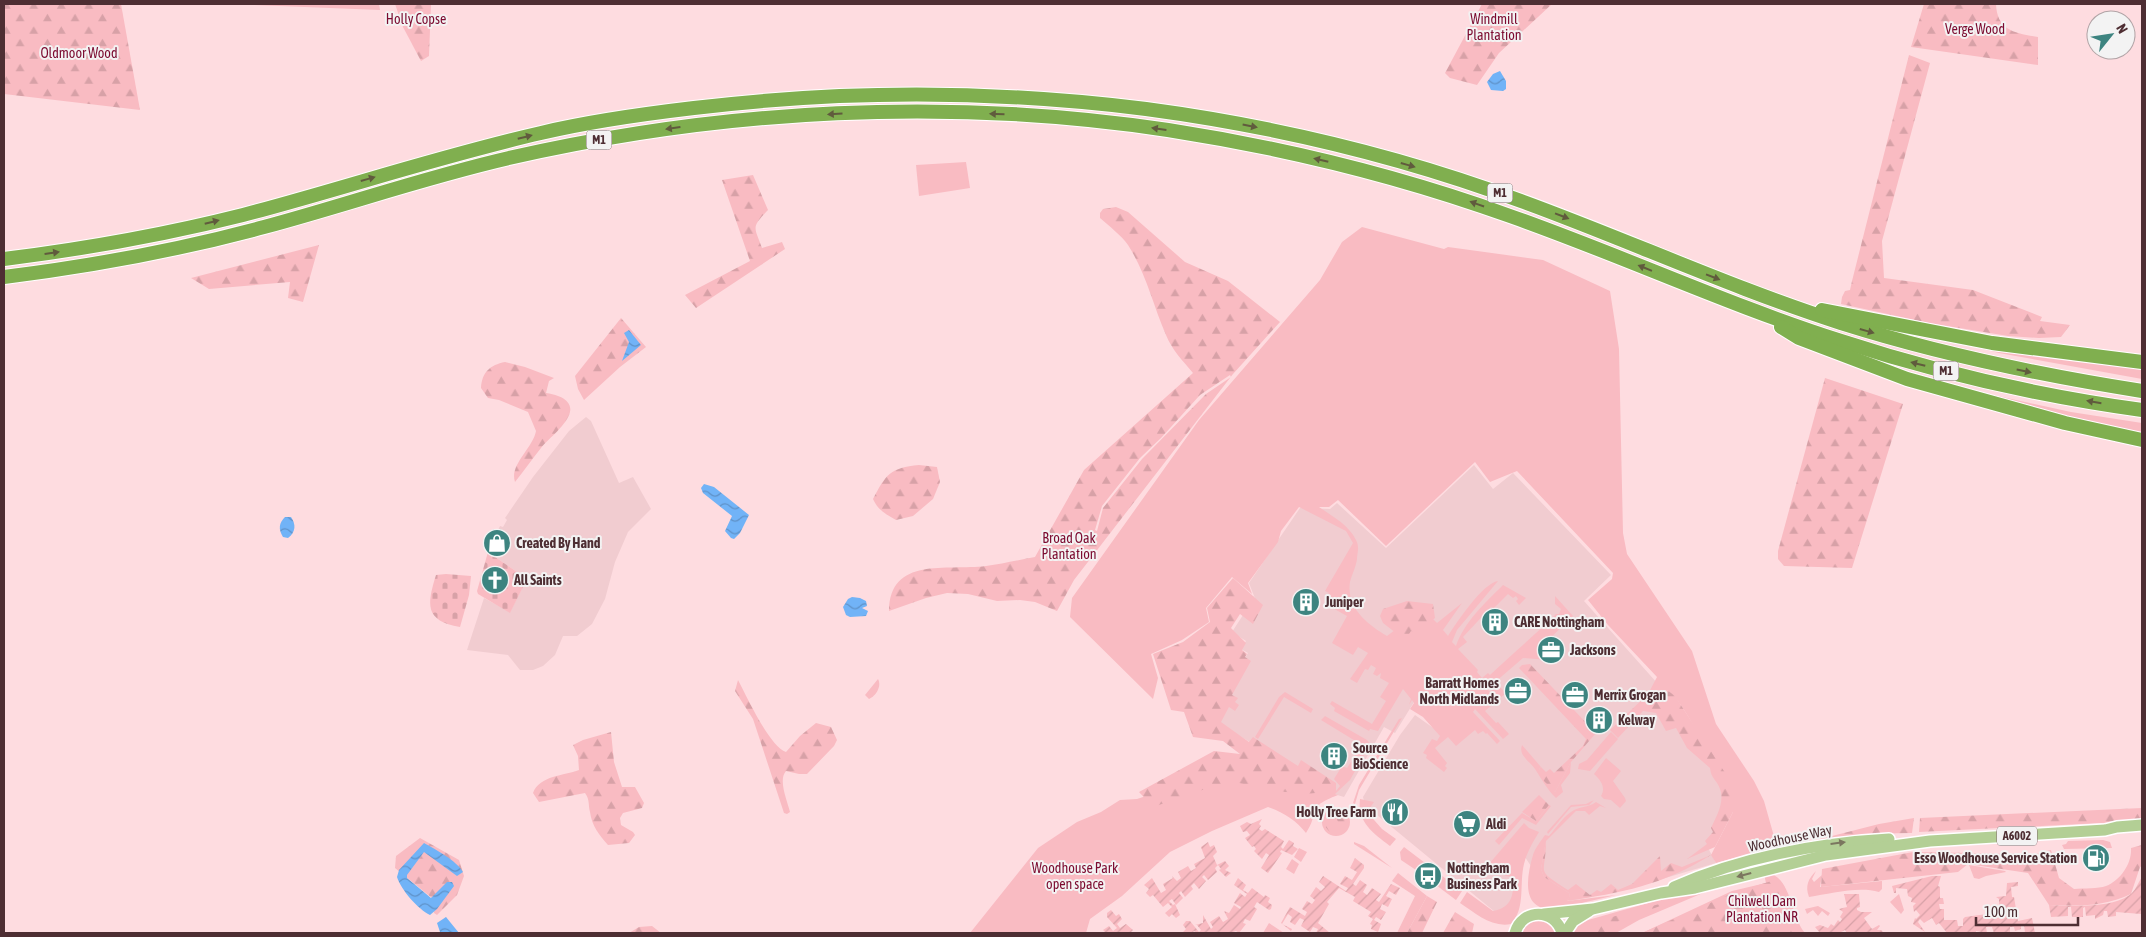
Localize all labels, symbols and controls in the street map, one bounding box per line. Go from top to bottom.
north arrow [2086,10,2136,60]
park label: Holly Copse [386,11,446,27]
park label: Windmill Plantation [1466,11,1522,43]
park label: Verge Wood [1945,21,2005,37]
text: N [2113,21,2131,36]
park label: Oldmoor Wood [40,45,118,61]
one-way arrow [827,110,843,118]
one-way arrow [989,110,1005,118]
one-way arrow [1243,123,1259,131]
one-way arrow [665,125,681,133]
one-way arrow [1151,125,1167,133]
road number: M1 [586,130,612,150]
one-way arrow [518,133,533,141]
one-way arrow [1313,156,1328,164]
one-way arrow [1401,161,1416,169]
one-way arrow [361,174,376,182]
road number: M1 [1488,184,1512,202]
one-way arrow [1469,200,1484,208]
one-way arrow [1555,213,1569,221]
one-way arrow [204,218,219,226]
one-way arrow [44,248,60,256]
one-way arrow [1638,264,1652,272]
one-way arrow [1706,273,1721,281]
one-way arrow [1859,327,1874,335]
one-way arrow [1911,360,1926,368]
road number: M1 [1934,362,1958,381]
one-way arrow [2017,367,2032,375]
one-way arrow [2086,398,2102,406]
shop icon: Created By Hand [482,528,512,558]
park label: Broad Oak Plantation [1041,530,1097,562]
place label: Created By Hand [516,535,601,551]
church icon: All Saints [480,565,510,595]
place label: All Saints [513,572,562,588]
building icon: Juniper [1291,587,1321,617]
place label: Juniper [1324,594,1364,610]
building icon: CARE Nottingham [1480,607,1510,637]
place label: CARE Nottingham [1514,614,1604,630]
office icon: Jacksons [1536,635,1566,665]
place label: Jacksons [1569,642,1616,658]
place label: Barratt Homes North Midlands [1420,675,1499,707]
office icon: Barratt Homes North Midlands [1503,676,1533,706]
office icon: Merrix Grogan [1560,680,1590,710]
place label: Merrix Grogan [1594,687,1666,703]
building icon: Kelway [1584,705,1614,735]
place label: Kelway [1618,712,1655,728]
place label: Source BioScience [1353,740,1408,772]
building icon: Source BioScience [1319,741,1349,771]
restaurant icon: Holly Tree Farm [1380,797,1410,827]
place label: Holly Tree Farm [1296,804,1376,820]
supermarket icon: Aldi [1452,809,1482,839]
place label: Aldi [1485,816,1506,832]
street label: Woodhouse Way [1747,821,1833,855]
road number: A6002 [1997,826,2037,846]
one-way arrow [1830,839,1846,847]
fuel station icon: Esso Woodhouse Service Station [2081,843,2111,873]
place label: Esso Woodhouse Service Station [1914,850,2077,866]
park label: Woodhouse Park open space [1032,860,1118,892]
place label: Nottingham Business Park [1447,860,1518,892]
bus stop icon: Nottingham Business Park [1413,861,1443,891]
one-way arrow [1737,871,1752,879]
park label: Chilwell Dam Plantation NR [1726,893,1798,925]
scale bar [1976,894,2078,926]
text: 100 m [1984,903,2018,920]

